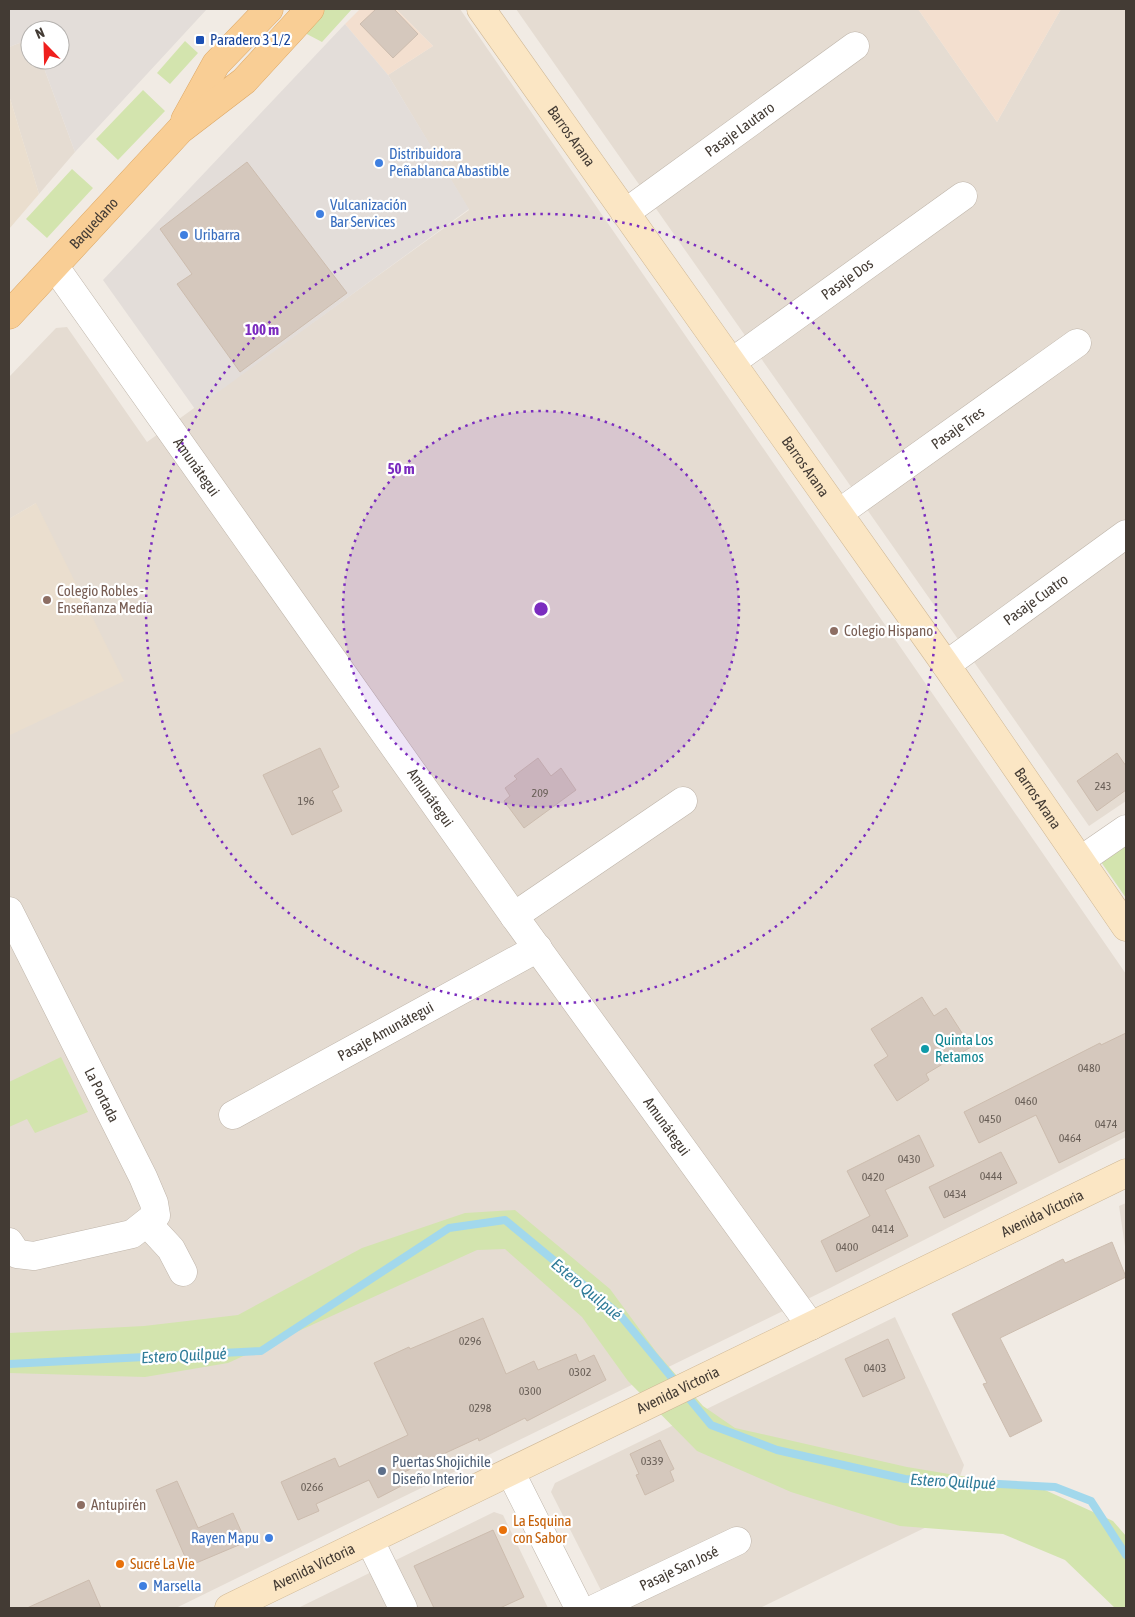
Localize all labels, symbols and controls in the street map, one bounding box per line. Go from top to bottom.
north arrow [20,20,70,70]
text: N [33,24,47,42]
place label: Paradero 3 1/2 [210,31,291,48]
marker: Paradero 3 1/2 [194,34,206,46]
street label: Pasaje Lautaro [702,98,778,160]
street label: Barros Arana [544,102,599,170]
place label: Distribuidora Peñablanca Abastible [389,145,510,179]
marker: Distribuidora Peñablanca Abastible [373,157,385,169]
street label: Baquedano [66,194,121,252]
place label: Vulcanización Bar Services [330,196,407,230]
marker: Vulcanización Bar Services [314,208,326,220]
place label: Uribarra [194,226,240,243]
marker: Uribarra [178,229,190,241]
street label: Pasaje Dos [818,254,876,303]
text: 100 m [245,321,279,338]
street label: Pasaje Tres [928,403,987,452]
street label: Barros Arana [779,433,833,500]
street label: Amunátegui [170,434,223,499]
text: 50 m [388,460,415,477]
street label: Pasaje Cuatro [1000,570,1071,628]
place label: Colegio Robles - Enseñanza Media [57,582,153,616]
marker: Colegio Robles - Enseñanza Media [41,594,53,606]
centre of rings [532,600,550,618]
place label: Colegio Hispano [844,622,933,639]
marker: Colegio Hispano [828,625,840,637]
street label: Barros Arana [1011,764,1065,832]
street label: Amunátegui [404,765,457,830]
house number: 243 [1095,779,1111,793]
house number: 209 [532,786,549,800]
house number: 196 [298,794,315,808]
street label: Pasaje Amunátegui [335,998,436,1064]
place label: Quinta Los Retamos [935,1031,993,1065]
marker: Quinta Los Retamos [919,1043,931,1055]
house number: 0480 [1078,1061,1101,1075]
street label: La Portada [81,1065,123,1125]
street label: Amunátegui [640,1094,694,1159]
house number: 0460 [1015,1094,1038,1108]
house number: 0450 [979,1112,1002,1126]
house number: 0474 [1095,1117,1118,1131]
house number: 0464 [1059,1131,1082,1145]
house number: 0430 [898,1152,921,1166]
house number: 0444 [980,1169,1003,1183]
house number: 0420 [862,1170,885,1184]
street label: Avenida Victoria [998,1186,1086,1240]
house number: 0434 [944,1187,967,1201]
house number: 0414 [872,1222,895,1236]
house number: 0400 [836,1240,859,1254]
water label: Estero Quilpué [548,1255,626,1324]
house number: 0296 [459,1334,482,1348]
water label: Estero Quilpué [141,1344,227,1367]
house number: 0403 [864,1361,886,1375]
street label: Avenida Victoria [634,1363,722,1417]
house number: 0302 [569,1365,591,1379]
house number: 0300 [519,1384,542,1398]
house number: 0298 [469,1401,492,1415]
place label: Puertas Shojichile Diseño Interior [392,1453,491,1487]
house number: 0339 [641,1454,664,1468]
marker: Puertas Shojichile Diseño Interior [376,1465,388,1477]
water label: Estero Quilpué [910,1470,996,1493]
house number: 0266 [301,1480,324,1494]
place label: Antupirén [91,1496,146,1513]
marker: Antupirén [75,1499,87,1511]
place label: La Esquina con Sabor [513,1512,572,1546]
marker: La Esquina con Sabor [497,1524,509,1536]
place label: Rayen Mapu [191,1529,259,1546]
marker: Rayen Mapu [263,1532,275,1544]
street label: Avenida Victoria [269,1539,357,1594]
street label: Pasaje San José [637,1542,721,1594]
place label: Sucré La Vie [130,1555,195,1572]
marker: Sucré La Vie [114,1558,126,1570]
place label: Marsella [153,1577,202,1594]
marker: Marsella [137,1580,149,1592]

